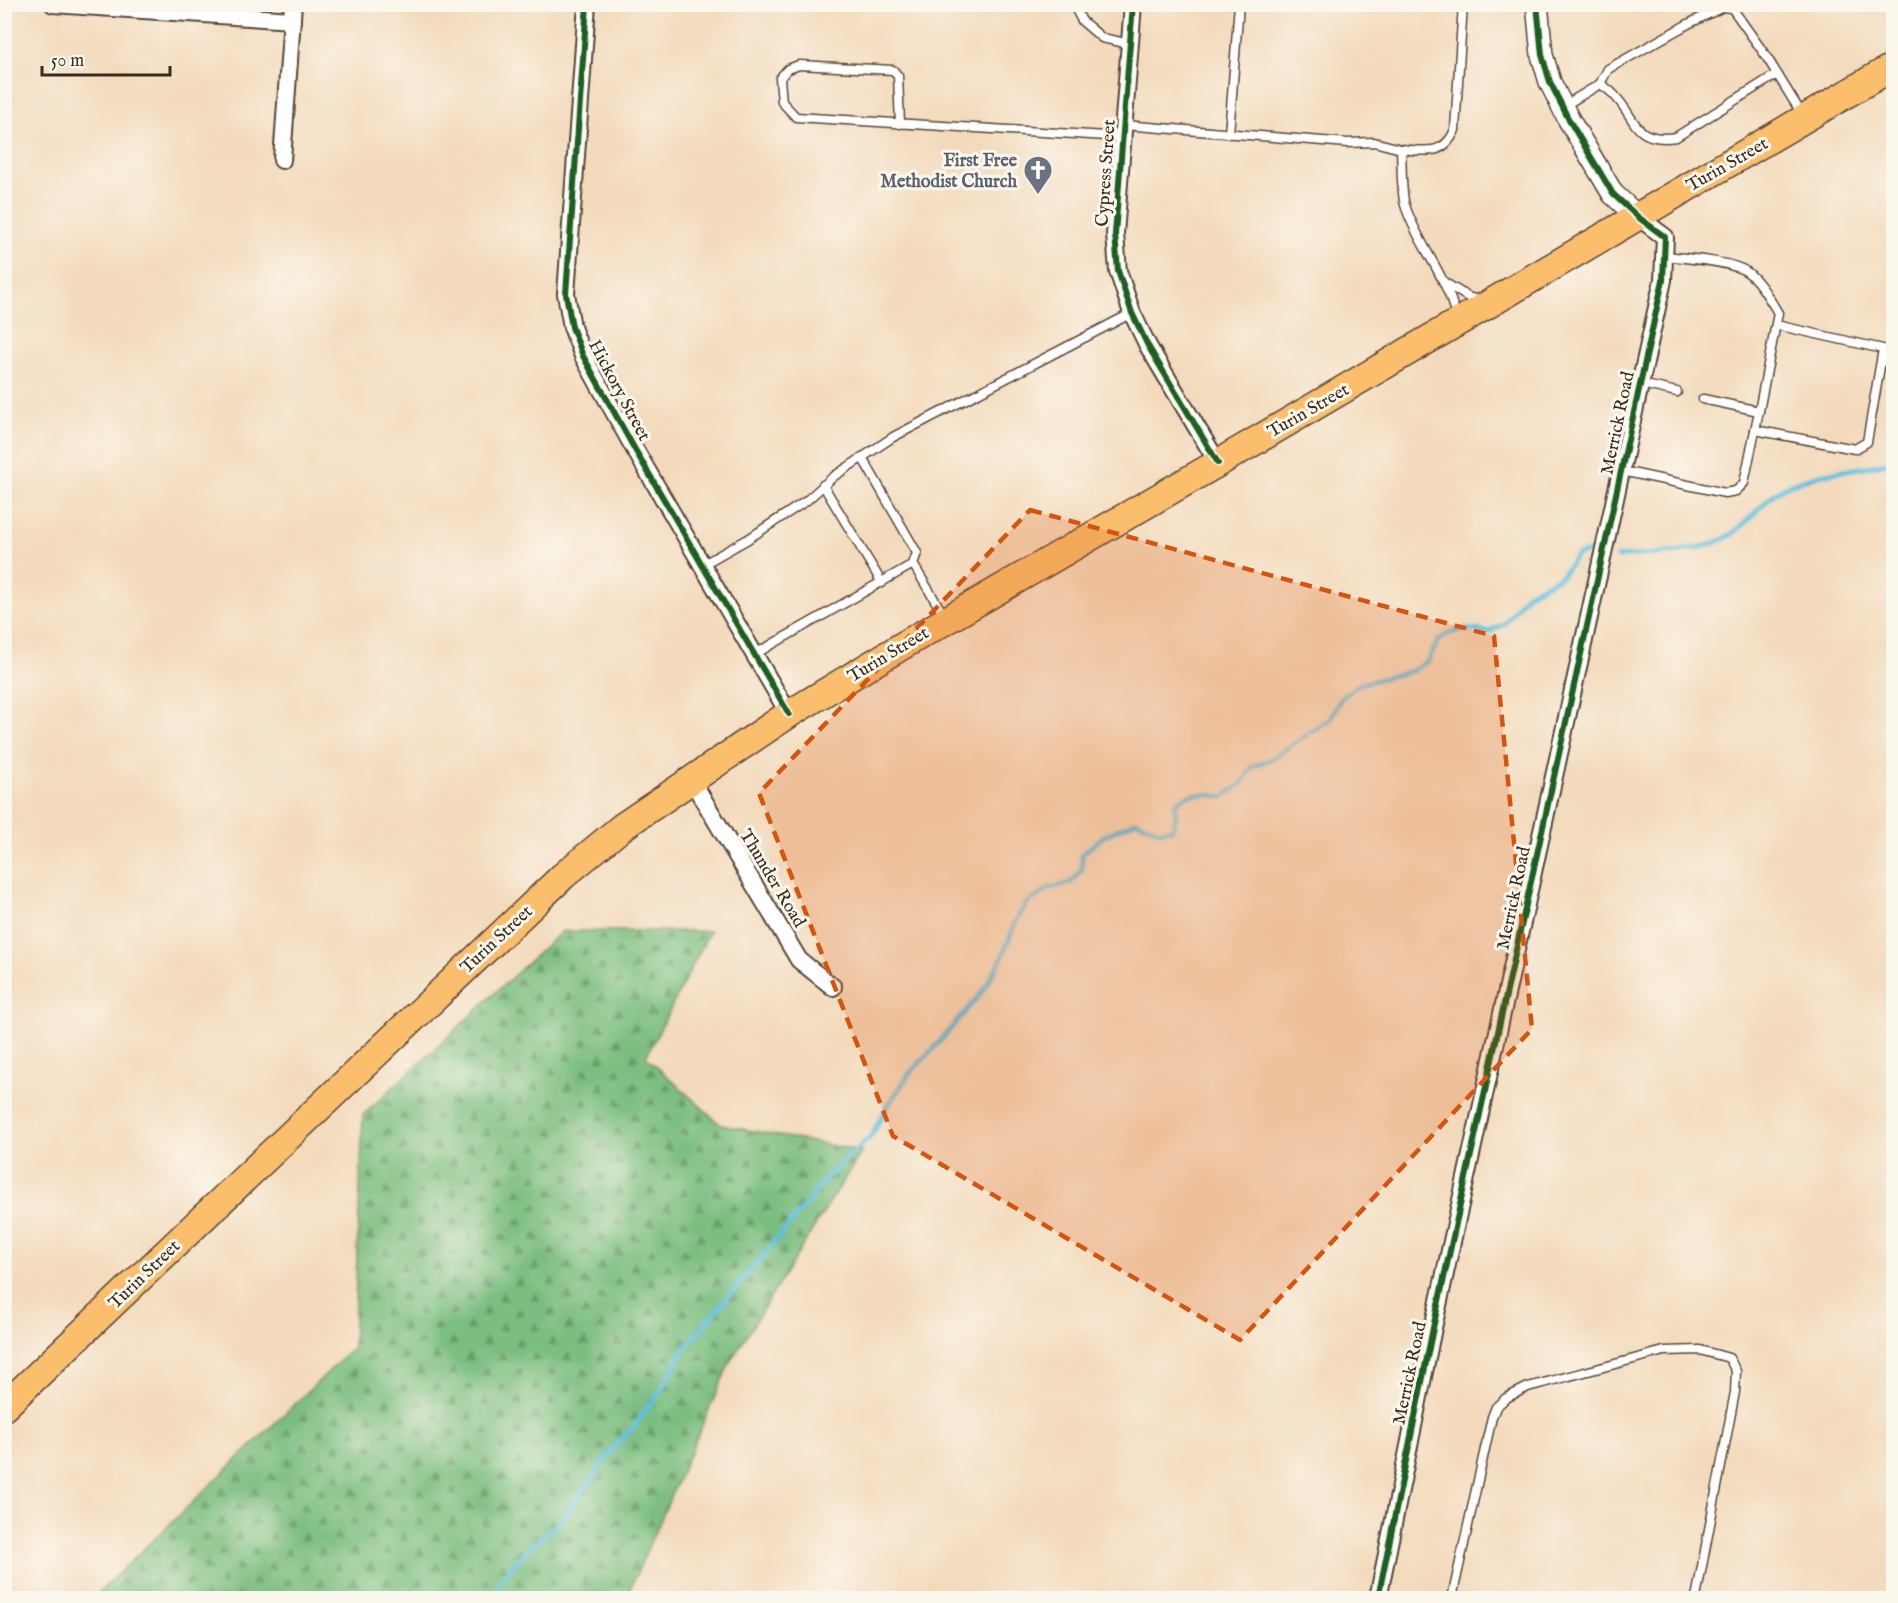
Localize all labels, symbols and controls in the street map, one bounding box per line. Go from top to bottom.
scale bar [42,39,170,77]
text: 50 m [51,50,84,73]
street label: Cypress Street [1091,119,1122,228]
street label: Turin Street [1683,133,1773,198]
place label: First Free Methodist Church [880,150,1018,194]
church icon: First Free Methodist Church [1022,154,1054,196]
street label: Hickory Street [582,336,655,445]
street label: Merrick Road [1596,369,1641,477]
street label: Turin Street [1264,379,1354,444]
street label: Turin Street [844,622,934,688]
street label: Thunder Road [733,825,810,932]
street label: Merrick Road [1492,844,1537,952]
street label: Turin Street [456,901,538,979]
street label: Turin Street [104,1235,186,1315]
street label: Merrick Road [1388,1319,1433,1427]

